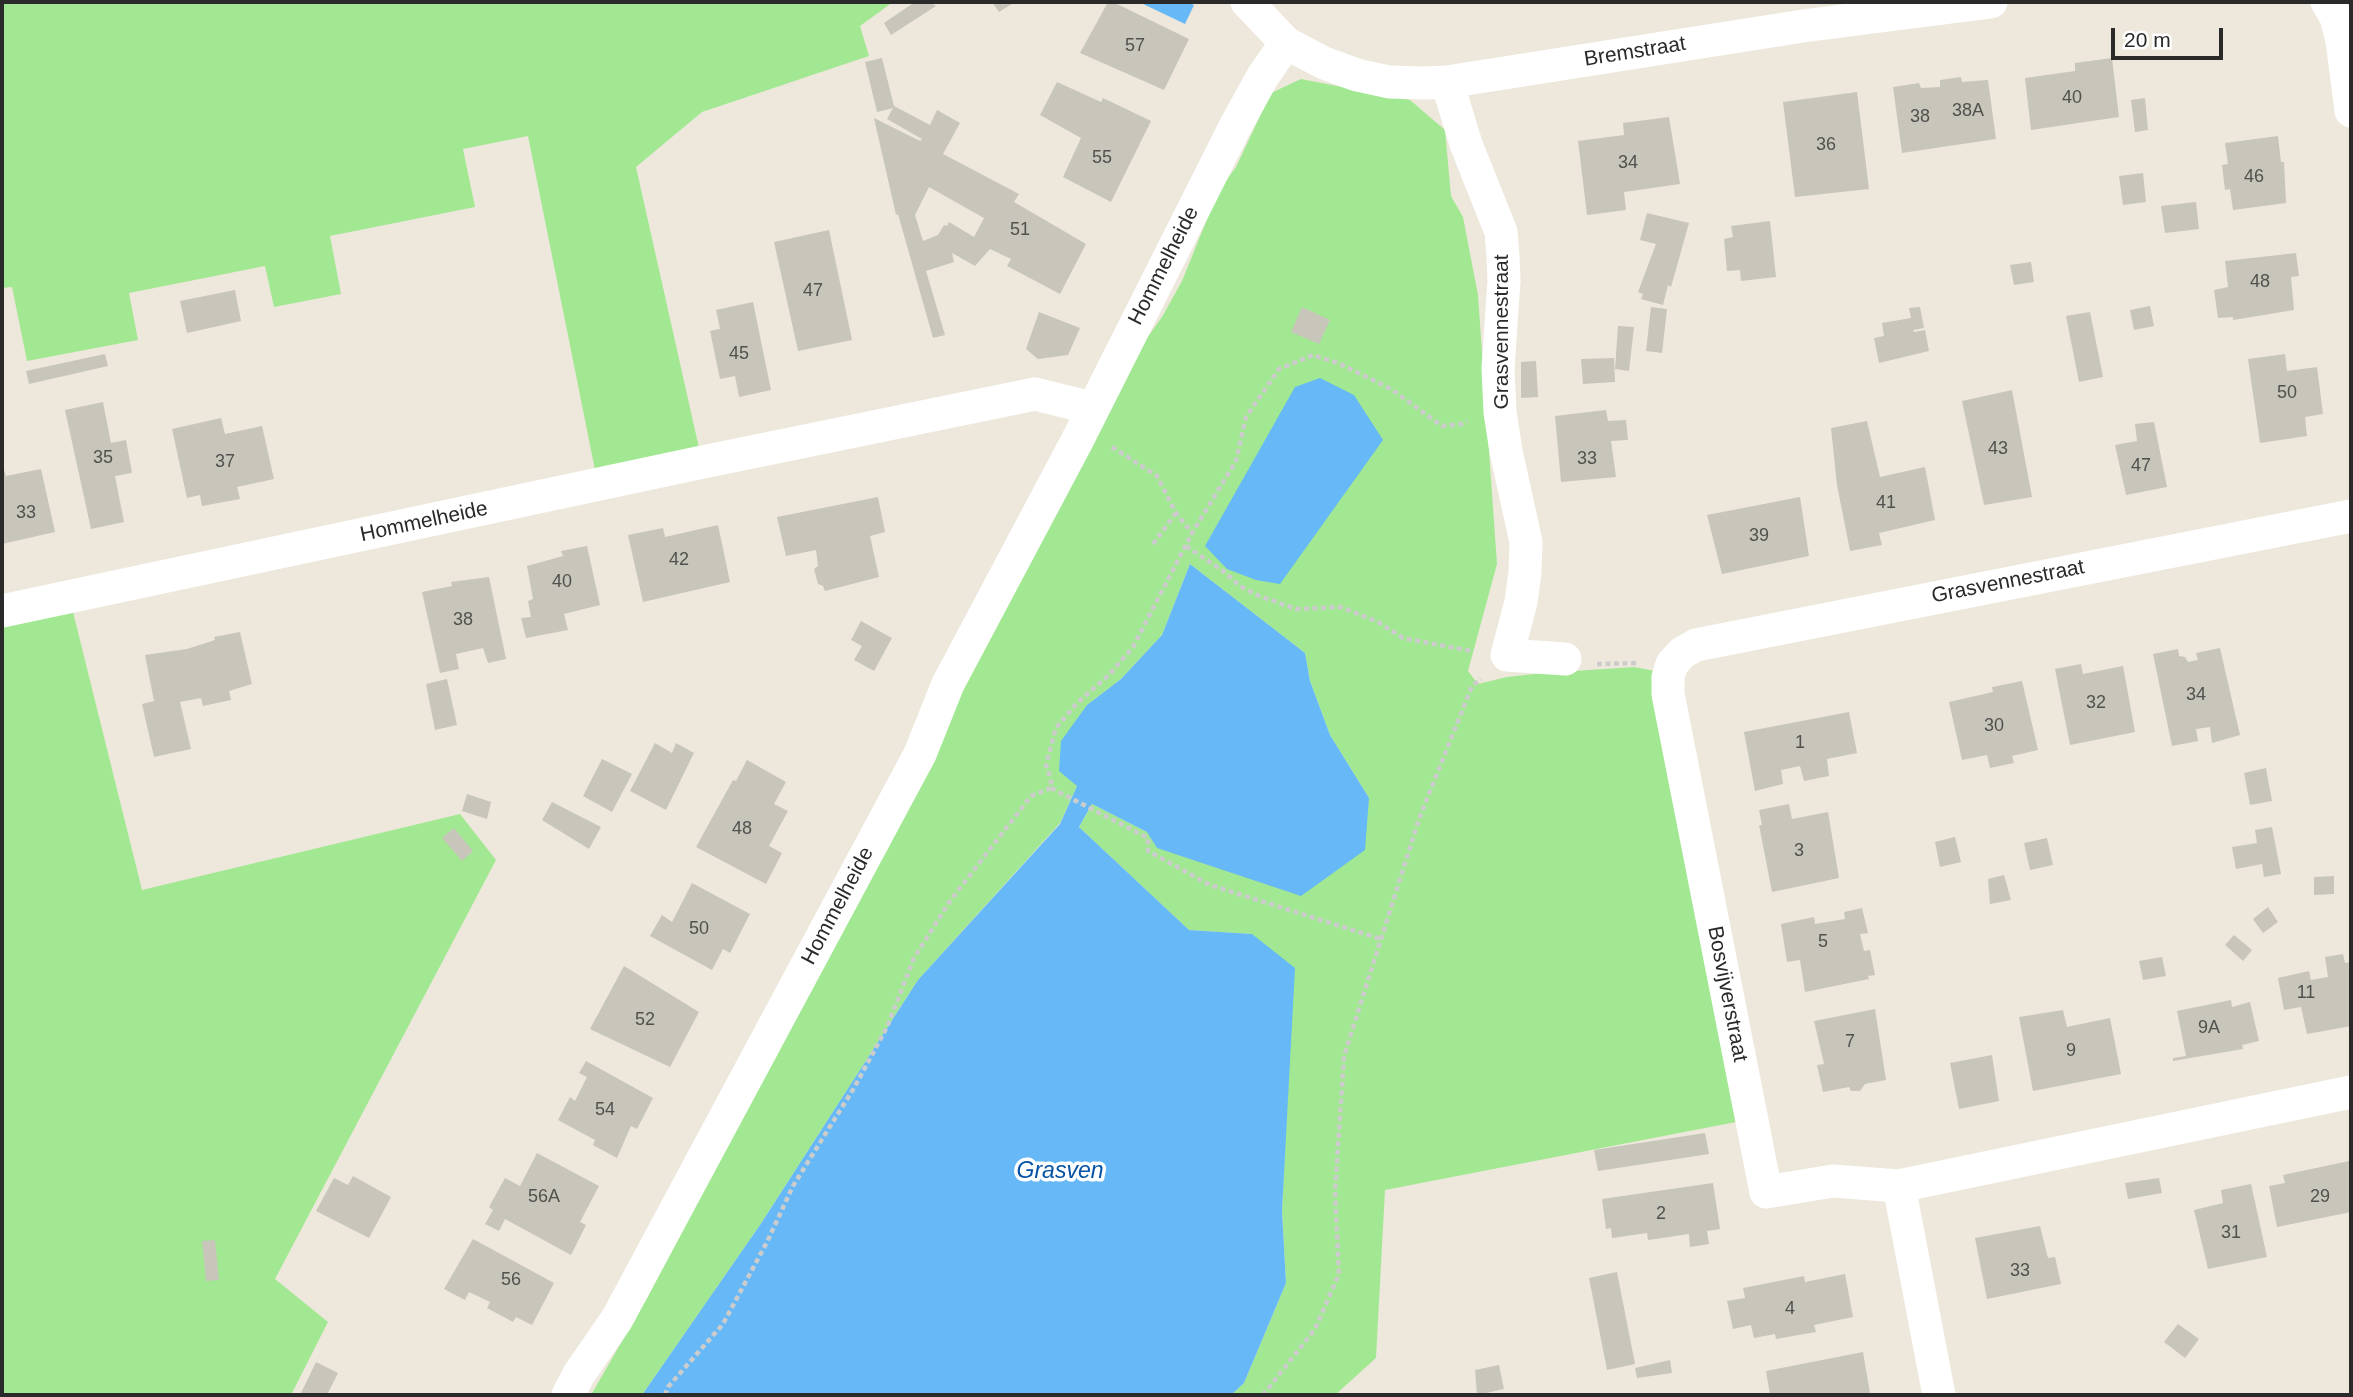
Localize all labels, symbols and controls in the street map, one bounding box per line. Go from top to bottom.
scale bar [2115,14,2227,58]
text: 20 m [2124,28,2171,51]
street label: Bremstraat [1582,32,1688,72]
house number: 57 [1125,35,1145,57]
house number: 40 [2062,87,2082,109]
house number: 38A [1952,100,1984,122]
house number: 38 [1910,106,1930,128]
house number: 36 [1816,134,1836,156]
house number: 55 [1092,147,1112,169]
house number: 34 [1618,152,1638,174]
house number: 46 [2244,166,2264,188]
street label: Hommelheide [1123,203,1205,329]
house number: 51 [1010,219,1030,241]
street label: Grasvennestraat [1489,254,1515,410]
house number: 48 [2250,271,2270,293]
house number: 47 [803,280,823,302]
house number: 45 [729,343,749,365]
house number: 50 [2277,382,2297,404]
house number: 43 [1988,438,2008,460]
house number: 35 [93,447,113,469]
house number: 33 [1577,448,1597,470]
house number: 37 [215,451,235,473]
house number: 47 [2131,455,2151,477]
house number: 41 [1876,492,1896,514]
street label: Hommelheide [358,496,490,548]
house number: 33 [16,502,36,524]
house number: 39 [1749,525,1769,547]
house number: 42 [669,549,689,571]
street label: Grasvennestraat [1929,555,2087,609]
house number: 40 [552,571,572,593]
house number: 38 [453,609,473,631]
house number: 34 [2186,684,2206,706]
house number: 32 [2086,692,2106,714]
house number: 30 [1984,715,2004,737]
house number: 1 [1795,732,1805,754]
house number: 48 [732,818,752,840]
house number: 3 [1794,840,1804,862]
street label: Hommelheide [796,843,880,969]
house number: 50 [689,918,709,940]
street label: Bosvijverstraat [1701,924,1753,1064]
house number: 5 [1818,931,1828,953]
house number: 11 [2297,982,2315,1004]
house number: 52 [635,1009,655,1031]
house number: 9A [2198,1017,2220,1039]
house number: 7 [1845,1031,1855,1053]
house number: 9 [2066,1040,2076,1062]
house number: 54 [595,1099,615,1121]
water label: Grasven [1017,1158,1103,1186]
house number: 56A [528,1186,560,1208]
house number: 29 [2310,1186,2330,1208]
house number: 2 [1656,1203,1666,1225]
house number: 31 [2221,1222,2241,1244]
house number: 33 [2010,1260,2030,1282]
house number: 56 [501,1269,521,1291]
house number: 4 [1785,1298,1795,1320]

